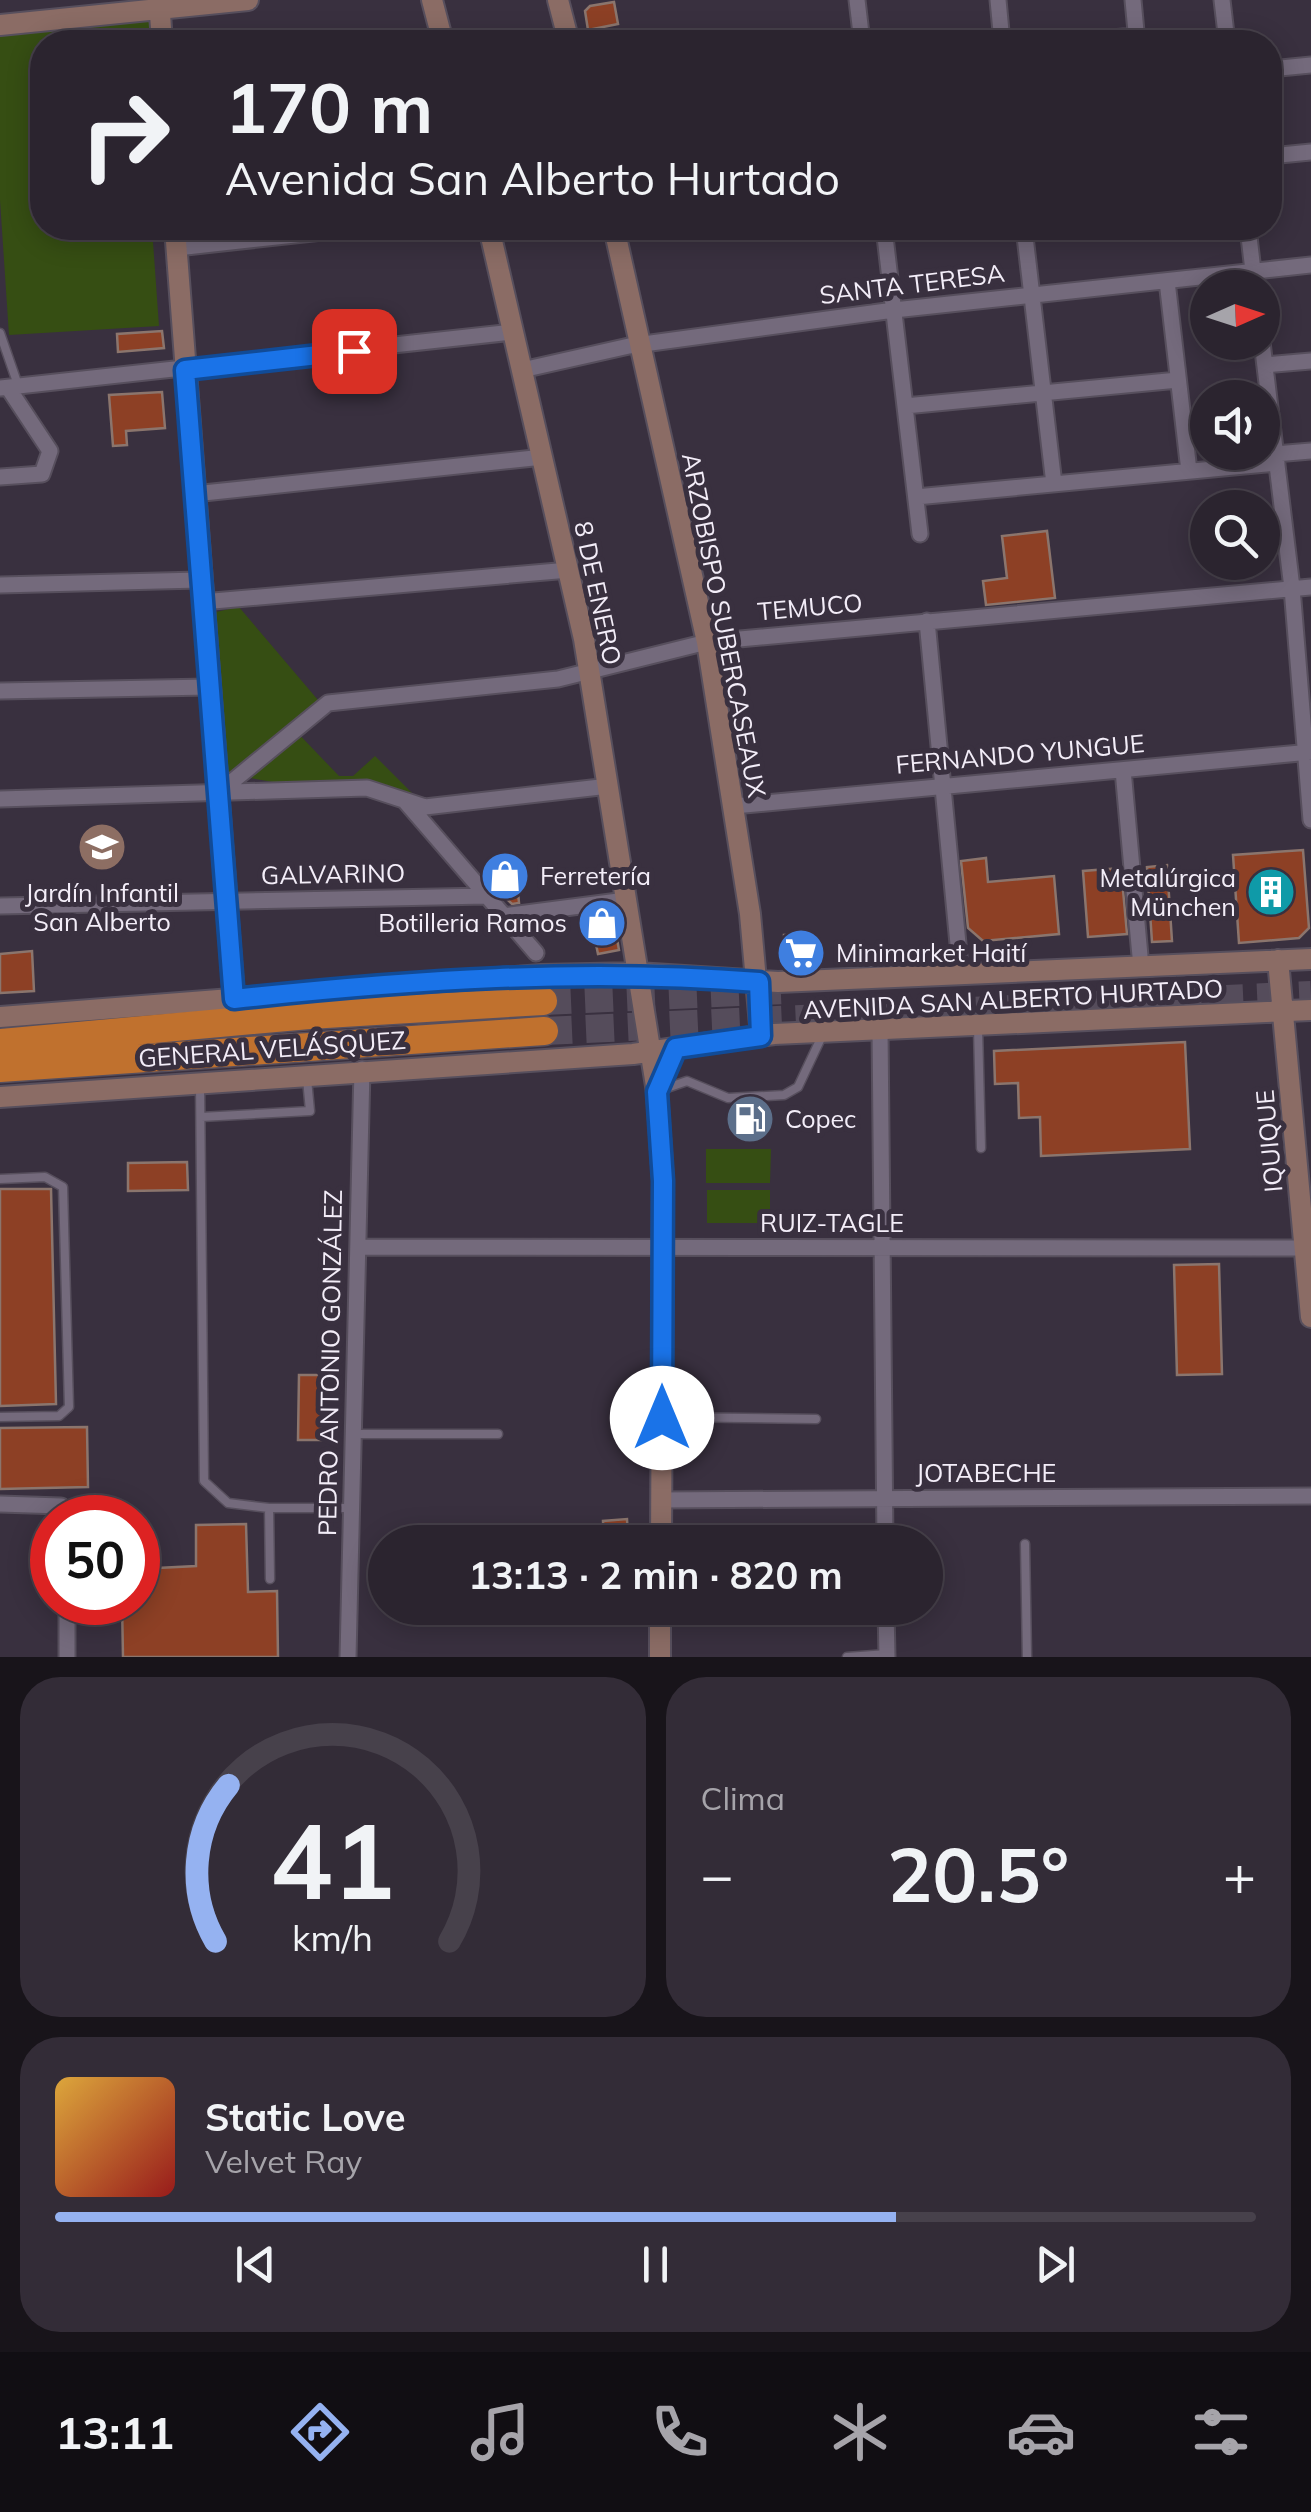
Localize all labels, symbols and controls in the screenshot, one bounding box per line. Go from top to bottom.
text: 170 m [225,63,433,151]
icon: right [60,70,190,200]
text: Avenida San Alberto Hurtado [225,150,840,206]
street label: SANTA TERESA [818,257,1006,310]
north arrow [1190,270,1280,360]
map controls [1190,270,1280,580]
pin [312,309,397,394]
icon: arrive [327,324,382,379]
button: sound [1190,380,1280,470]
street label: ARZOBISPO SUBERCASEAUX [676,450,773,801]
button: search [1190,490,1280,580]
street label: 8 DE ENERO [568,518,629,668]
street label: TEMUCO [756,586,864,627]
street label: FERNANDO YUNGUE [894,727,1146,780]
school or university icon: Jardín Infantil San Alberto [76,821,128,873]
shop icon: Ferretería [479,850,531,902]
street label: GALVARINO [261,857,405,890]
place label: Ferretería [540,860,651,891]
place label: Metalúrgica München [1100,862,1236,922]
building icon: Metalúrgica München [1245,866,1297,918]
place label: Jardín Infantil San Alberto [25,877,179,937]
shop icon: Botilleria Ramos [576,897,628,949]
place label: Botilleria Ramos [378,907,567,938]
supermarket icon: Minimarket Haití [775,927,827,979]
place label: Minimarket Haití [836,937,1027,968]
street label: AVENIDA SAN ALBERTO HURTADO [802,972,1224,1025]
street label: GENERAL VELÁSQUEZ [137,1024,407,1073]
street label: IQUIQUE [1249,1089,1288,1194]
fuel station icon: Copec [724,1093,776,1145]
place label: Copec [785,1103,856,1134]
street label: PEDRO ANTONIO GONZÁLEZ [311,1190,348,1536]
street label: RUIZ-TAGLE [760,1207,904,1238]
position arrow [610,1366,714,1470]
street label: JOTABECHE [916,1457,1056,1488]
speed limit sign: 50 [30,1495,160,1625]
text: 13:13 · 2 min · 820 m [468,1551,843,1599]
text: Clima [701,1778,785,1818]
text: 41 [270,1794,395,1925]
text: 20.5° [887,1827,1069,1921]
text: − [701,1840,734,1909]
text: + [1223,1840,1256,1909]
text: km/h [292,1915,373,1960]
text: Static Love [205,2093,406,2141]
text: Velvet Ray [205,2141,362,2181]
icon: previous [228,2237,283,2292]
icon: pause [628,2237,683,2292]
icon: next [1028,2237,1083,2292]
icon: directions [285,2397,355,2467]
icon: music [465,2397,535,2467]
icon: phone [645,2397,715,2467]
icon: climate [825,2397,895,2467]
icon: car [1006,2397,1076,2467]
icon: filters [1186,2397,1256,2467]
text: 13:11 [55,2404,174,2460]

